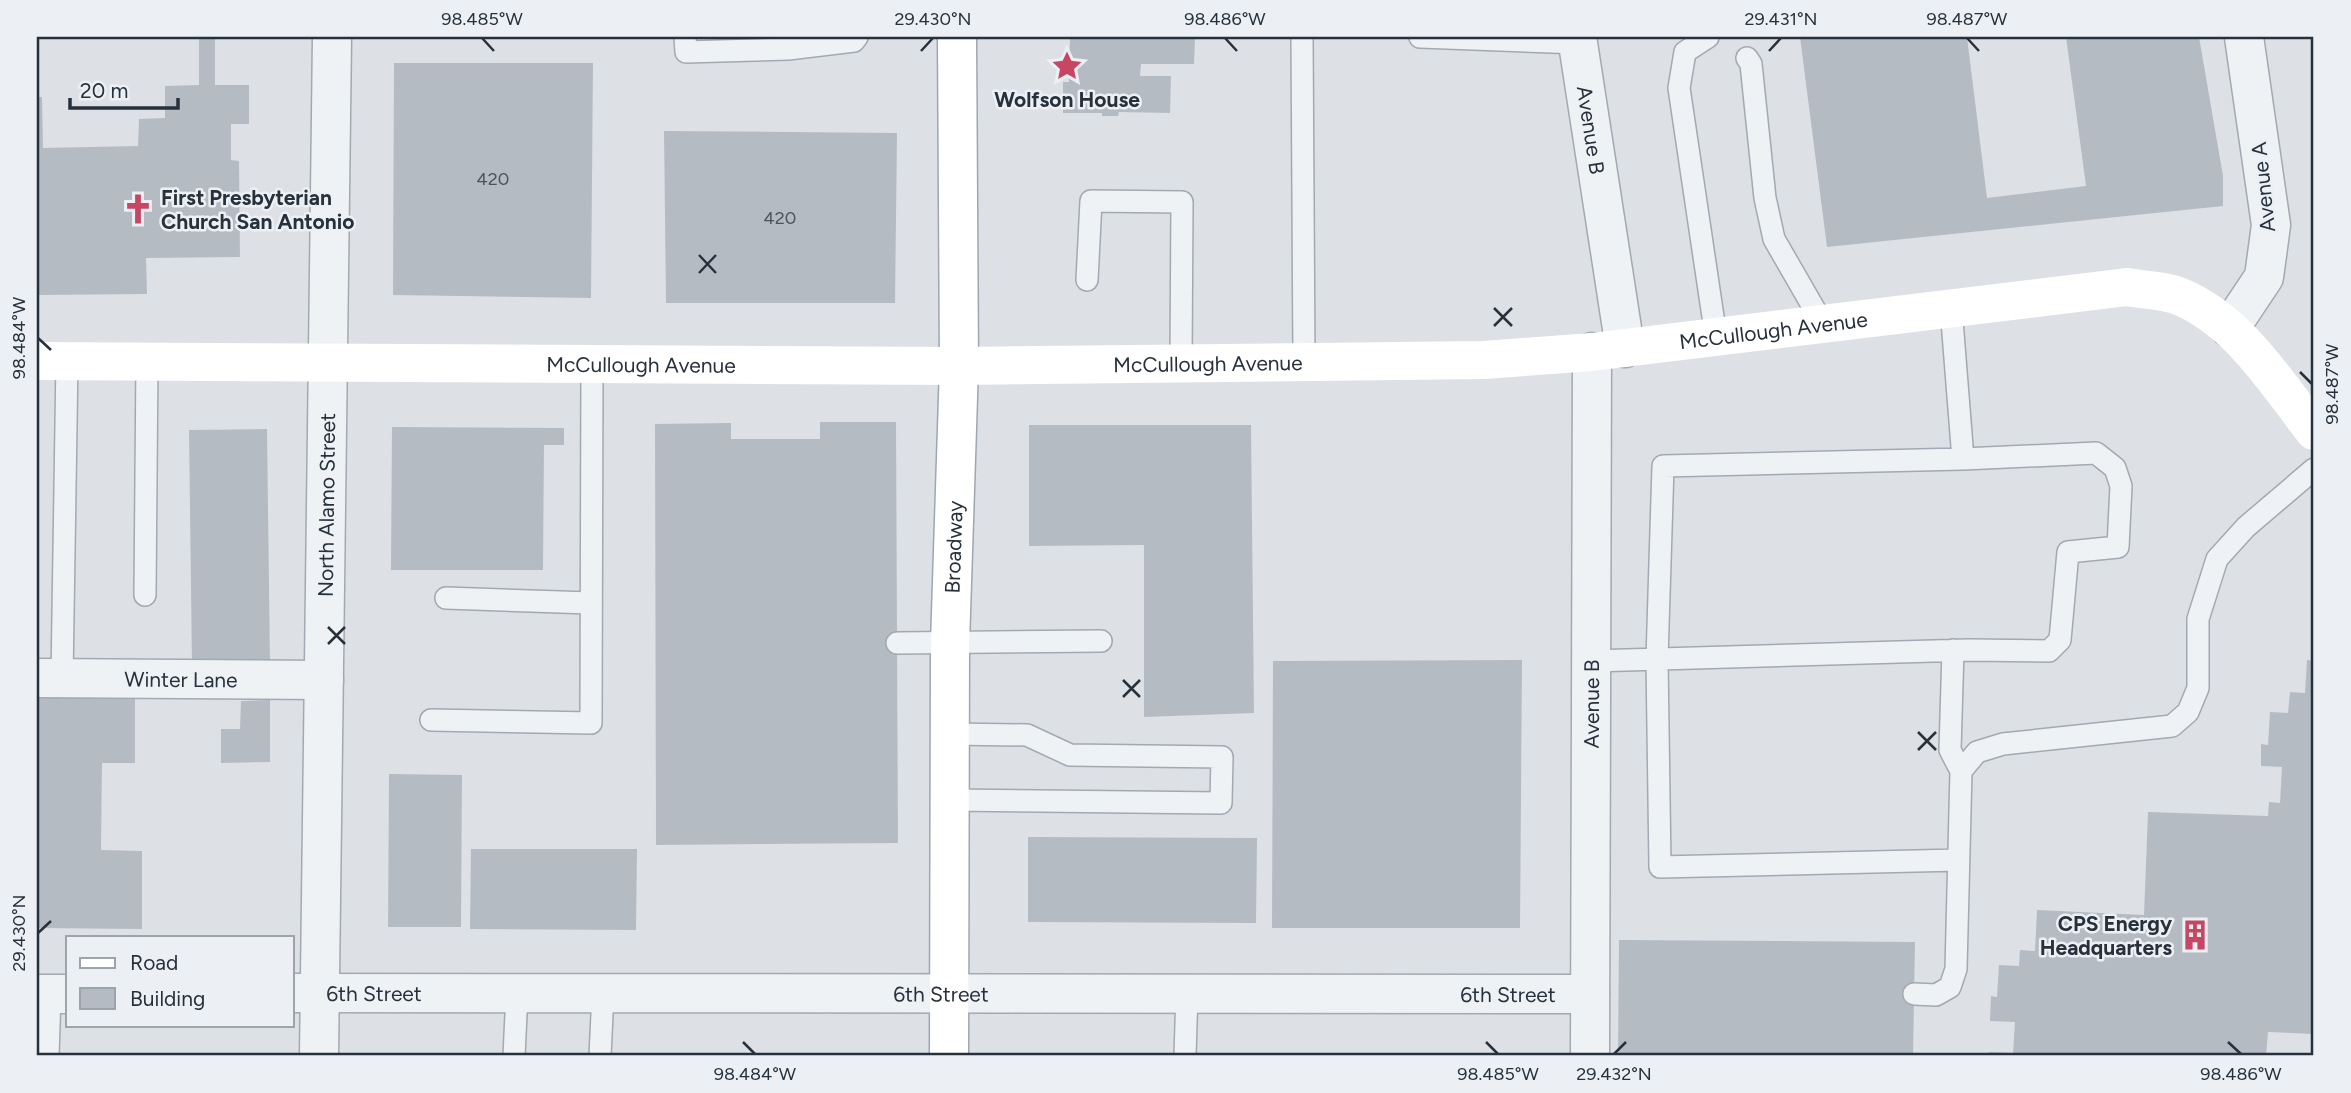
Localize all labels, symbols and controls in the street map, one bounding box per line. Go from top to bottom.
text: 98.485°W [441,8,523,30]
text: 29.430°N [894,8,972,30]
text: 98.486°W [1184,8,1266,30]
text: 29.431°N [1745,8,1817,30]
text: 98.487°W [1927,8,2008,30]
place icon: Wolfson House [1050,49,1084,83]
scale bar [70,66,178,110]
text: 20 m [80,78,128,103]
street label: Avenue B [1572,84,1610,176]
place label: Wolfson House [994,87,1140,112]
street label: Avenue A [2246,141,2280,233]
house number: 420 [477,168,509,190]
place label: First Presbyterian Church San Antonio [161,185,354,234]
church icon: First Presbyterian Church San Antonio [121,192,155,226]
house number: 420 [764,207,796,229]
text: 98.484°W [8,296,30,379]
street label: McCullough Avenue [1678,306,1869,354]
text: 98.487°W [2321,343,2343,424]
street label: McCullough Avenue [1113,350,1303,377]
street label: McCullough Avenue [546,351,736,377]
street label: North Alamo Street [312,413,340,597]
street label: Broadway [939,500,967,594]
street label: Avenue B [1578,659,1604,749]
street label: Winter Lane [124,666,238,692]
text: 29.430°N [8,894,30,972]
place label: CPS Energy Headquarters [2040,911,2173,960]
building icon: CPS Energy Headquarters [2178,918,2212,952]
legend [66,936,294,1026]
text: Road [130,950,178,975]
street label: 6th Street [326,981,422,1006]
street label: 6th Street [893,981,989,1006]
street label: 6th Street [1460,981,1556,1006]
text: Building [130,986,205,1011]
text: 98.484°W [714,1063,797,1085]
text: 98.485°W [1457,1063,1539,1085]
text: 29.432°N [1576,1063,1652,1085]
text: 98.486°W [2200,1063,2282,1085]

